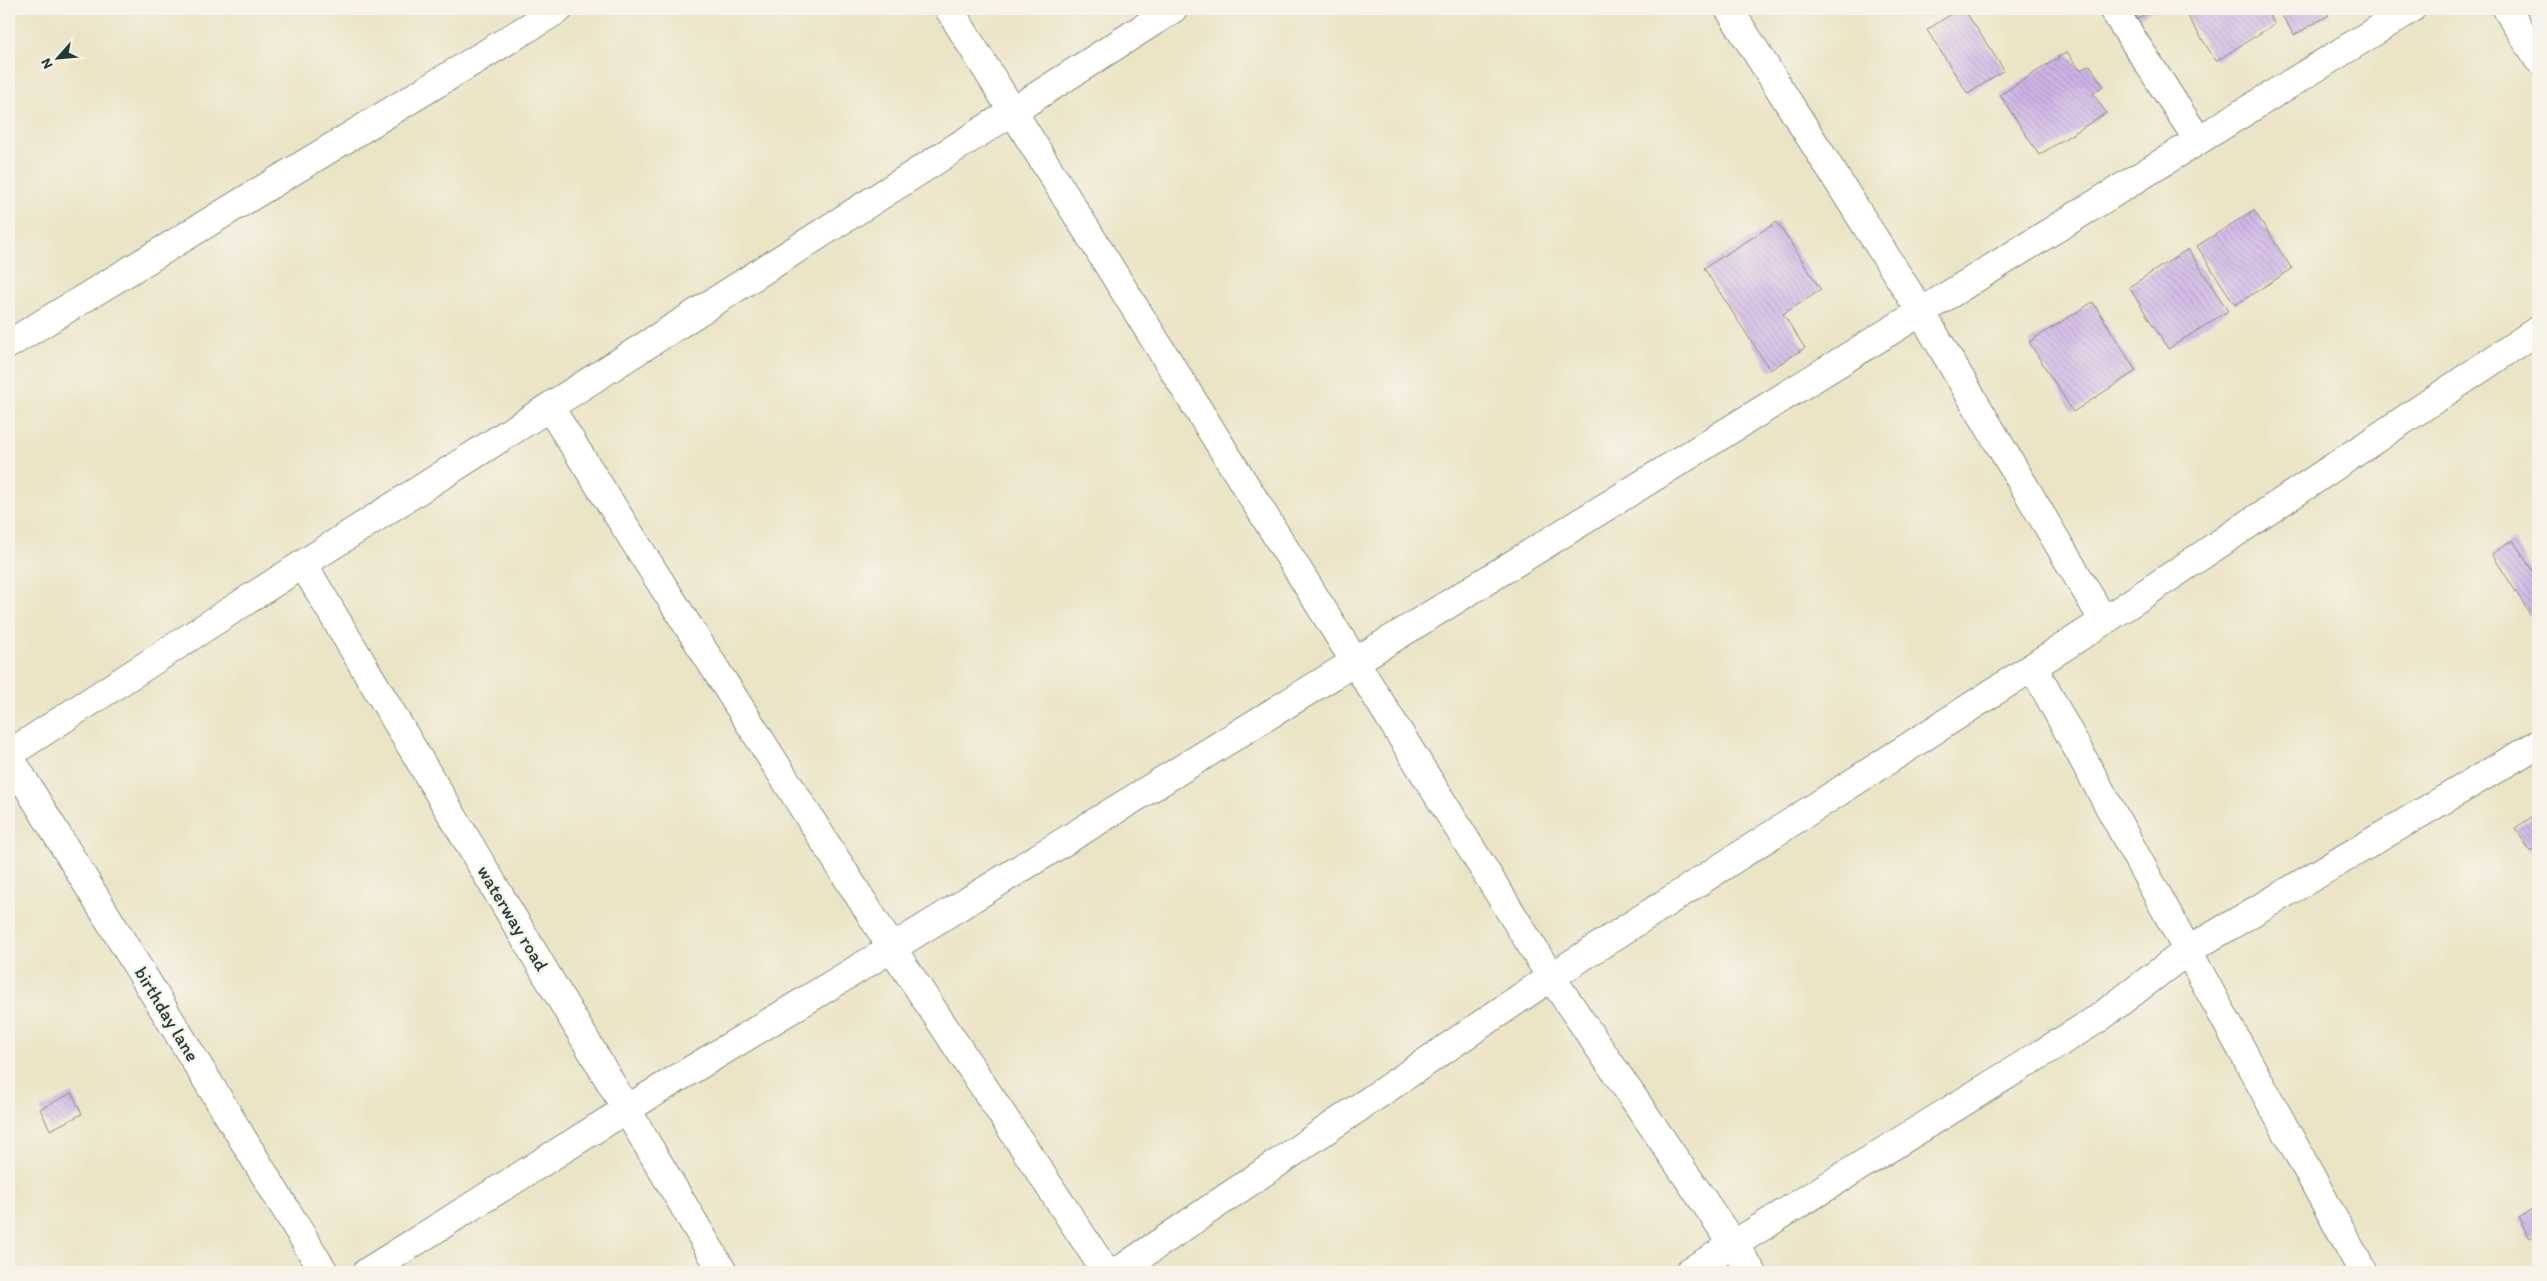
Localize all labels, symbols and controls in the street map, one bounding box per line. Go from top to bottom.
north arrow [32,32,82,82]
text: N [37,56,57,72]
street label: waterway road [472,861,554,976]
street label: birthday lane [130,962,204,1066]

